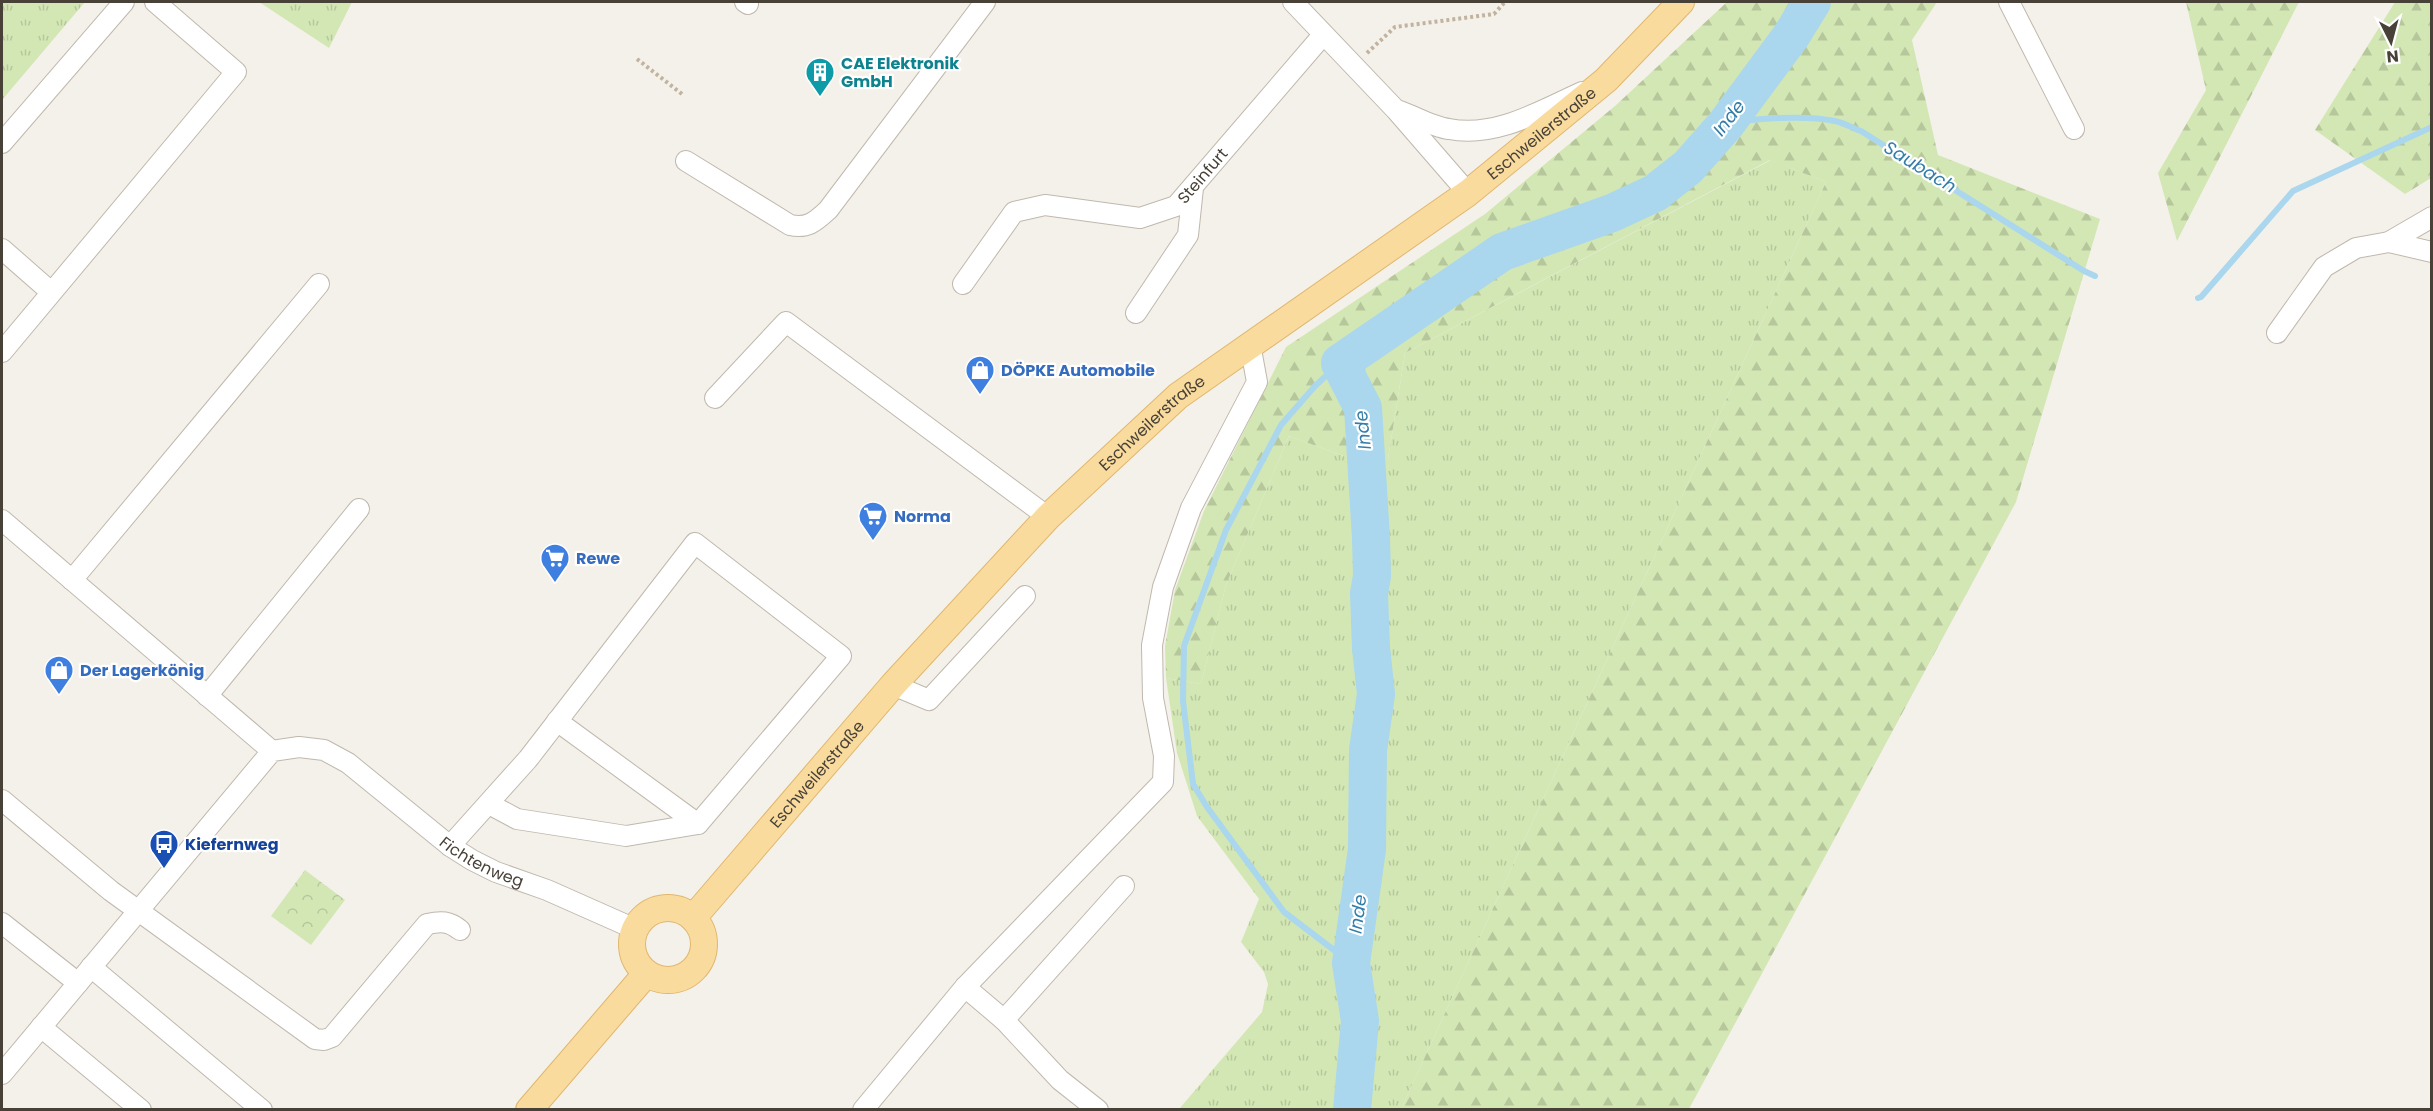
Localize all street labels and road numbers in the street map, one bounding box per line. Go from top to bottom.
street label: Eschweilerstraße [1482,82,1601,185]
street label: Steinfurt [1172,143,1233,209]
street label: Eschweilerstraße [1094,370,1210,476]
street label: Eschweilerstraße [764,715,870,833]
street label: Fichtenweg [435,831,527,893]

